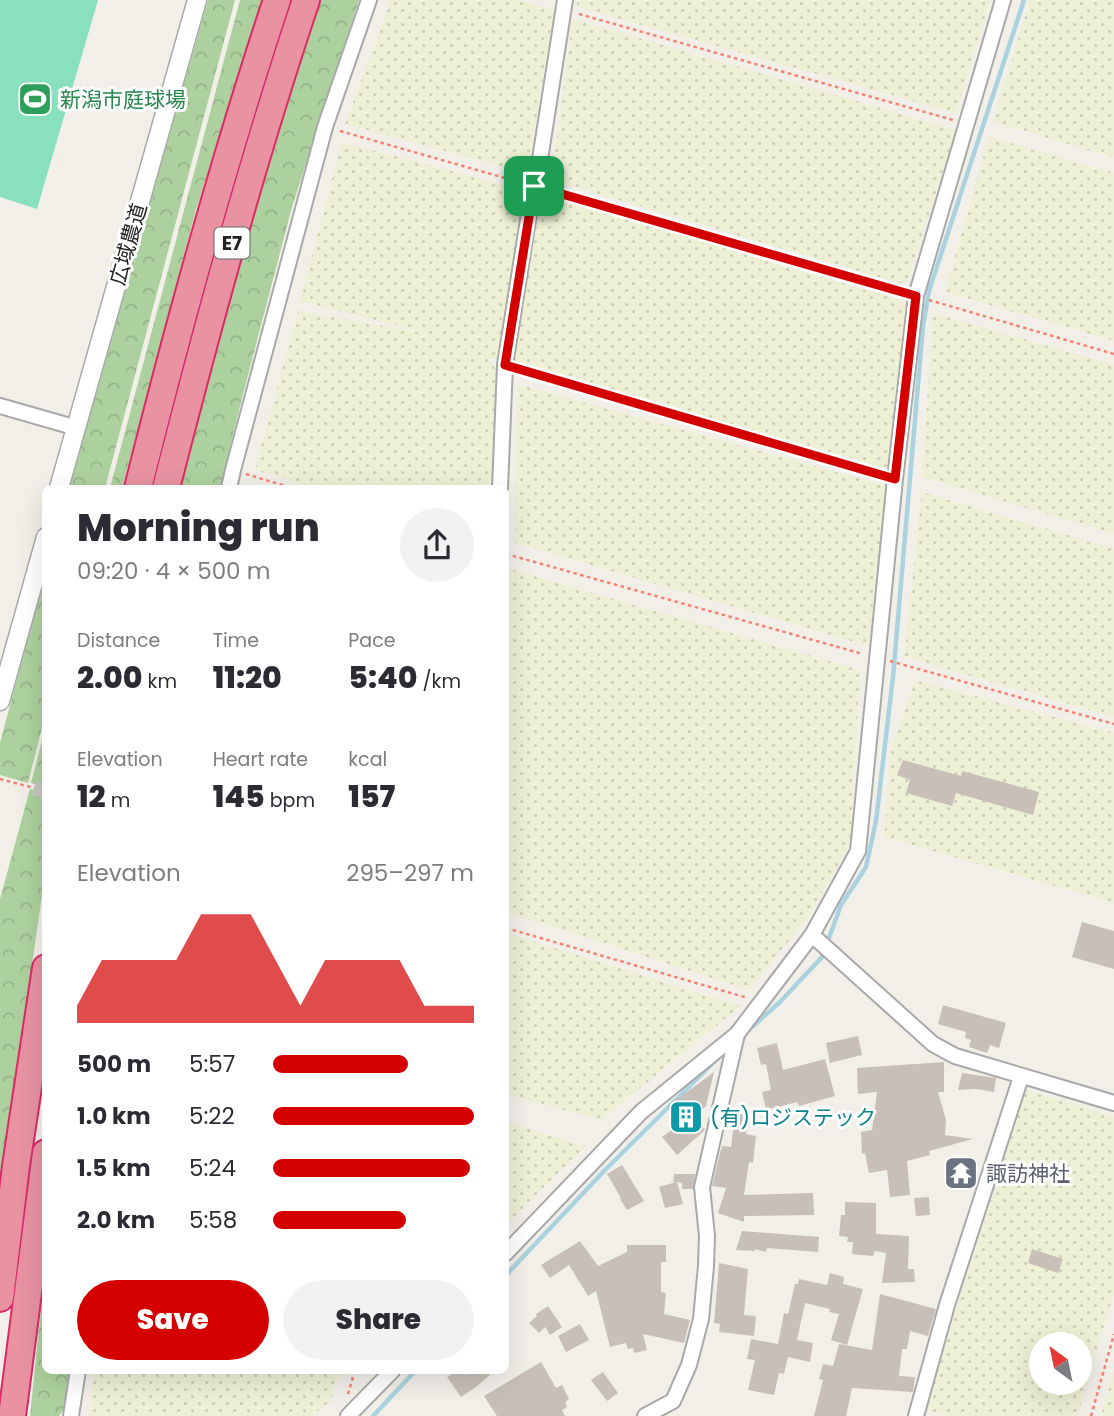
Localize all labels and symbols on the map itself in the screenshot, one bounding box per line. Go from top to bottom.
sports icon: 新潟市庭球場 [16,80,54,118]
place label: 新潟市庭球場 [60,85,186,114]
pin [504,156,564,216]
street label: 広域農道 [102,200,154,288]
road number: E7 [215,228,250,258]
building icon: (有)ロジステック [667,1098,705,1136]
place label: (有)ロジステック [710,1103,876,1132]
temple icon: 諏訪神社 [942,1154,980,1192]
place label: 諏訪神社 [986,1159,1070,1188]
north arrow [1029,1332,1092,1395]

